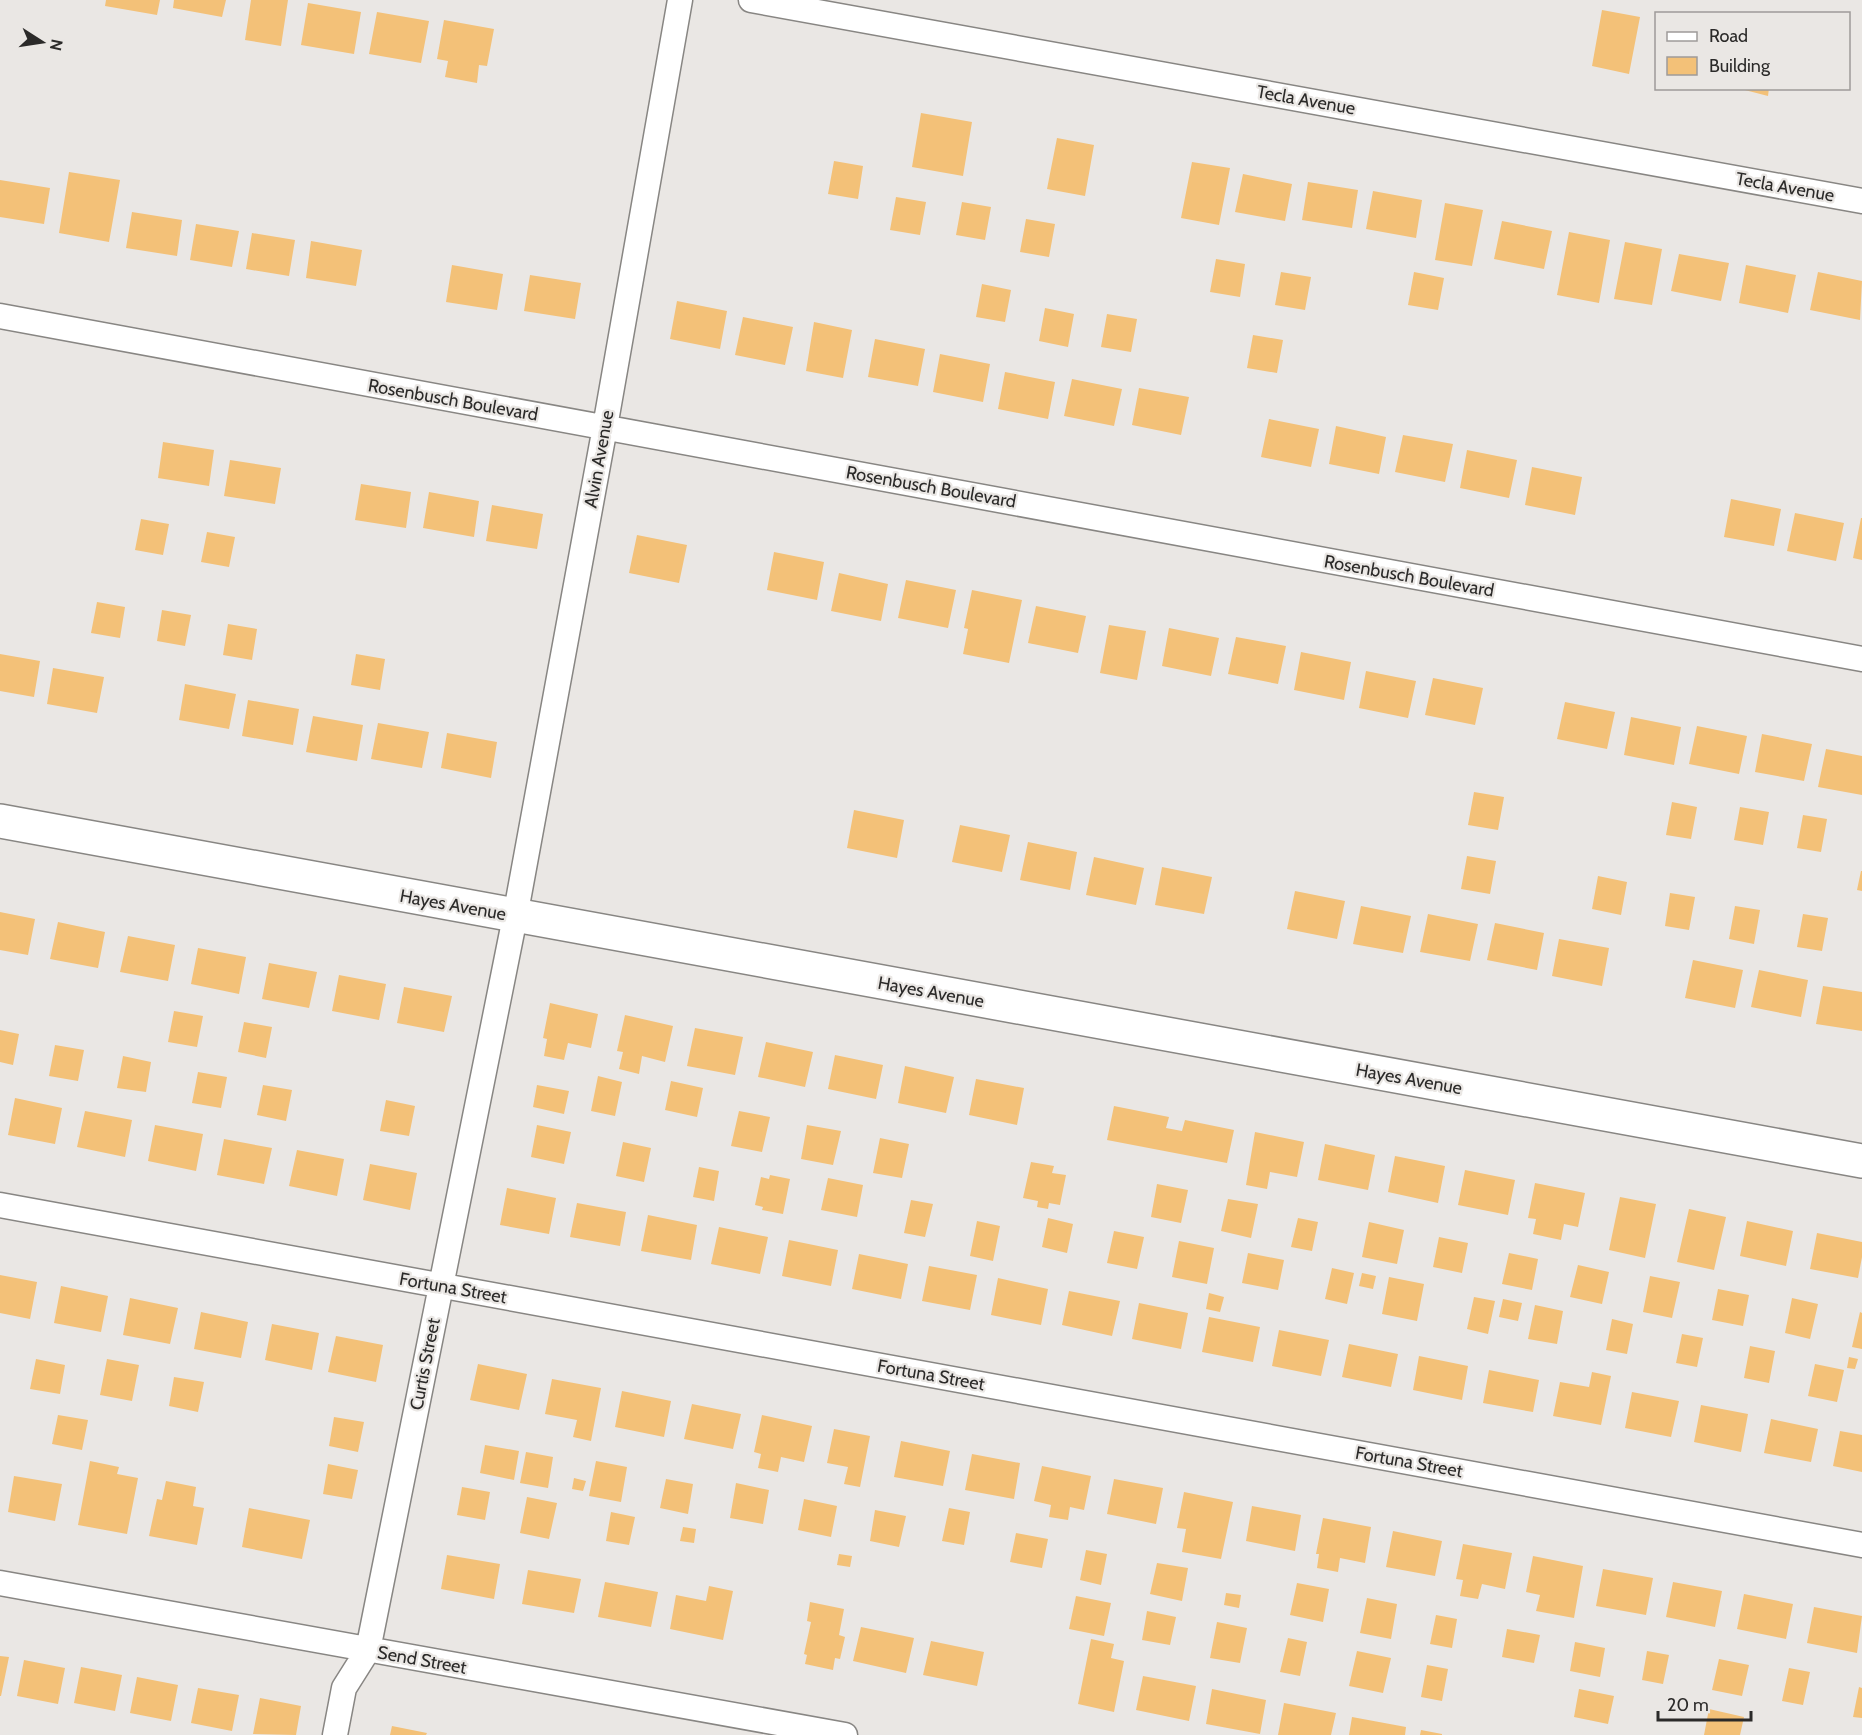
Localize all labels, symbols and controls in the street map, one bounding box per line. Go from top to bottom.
north arrow [12,12,72,72]
legend [1655,12,1850,90]
text: Road [1709,25,1748,47]
text: N [46,38,67,53]
text: Building [1709,55,1771,77]
street label: Tecla Avenue [1255,81,1357,119]
street label: Tecla Avenue [1734,168,1836,206]
street label: Rosenbusch Boulevard [366,374,540,426]
street label: Alvin Avenue [580,408,618,510]
street label: Rosenbusch Boulevard [844,461,1018,513]
street label: Rosenbusch Boulevard [1322,550,1496,602]
street label: Hayes Avenue [398,885,508,925]
street label: Hayes Avenue [876,972,986,1012]
street label: Hayes Avenue [1354,1059,1464,1099]
street label: Fortuna Street [398,1268,508,1308]
street label: Curtis Street [405,1316,445,1412]
street label: Fortuna Street [876,1355,986,1395]
street label: Fortuna Street [1354,1442,1464,1482]
street label: Send Street [376,1641,468,1679]
scale bar [1658,1684,1751,1722]
text: 20 m [1667,1694,1709,1716]

